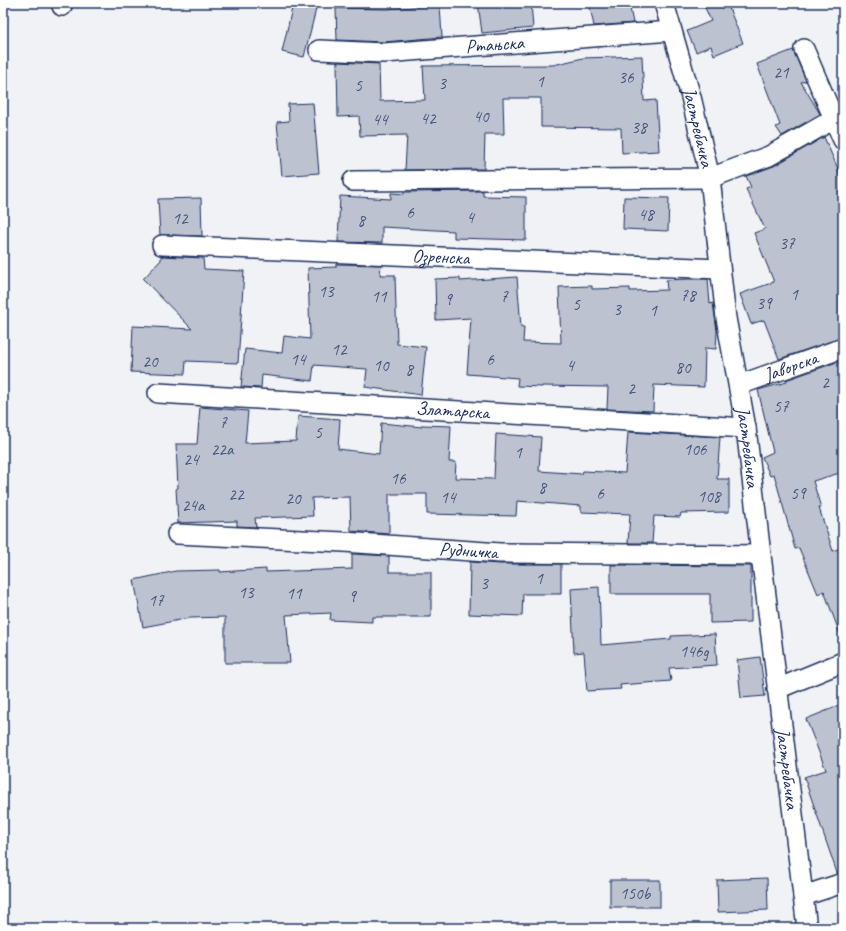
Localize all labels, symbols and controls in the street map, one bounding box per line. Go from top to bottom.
street label: Ртањска [465,30,526,59]
house number: 21 [773,62,790,83]
house number: 36 [618,67,635,88]
house number: 1 [536,71,545,92]
house number: 3 [438,73,447,94]
house number: 5 [354,75,363,96]
street label: Јастребачка [677,84,720,171]
house number: 40 [473,106,490,127]
house number: 42 [420,108,437,129]
house number: 44 [372,109,390,130]
house number: 38 [631,117,649,138]
house number: 6 [406,202,415,223]
house number: 48 [638,204,656,225]
house number: 4 [466,207,476,228]
house number: 12 [172,208,189,229]
house number: 8 [357,210,367,231]
house number: 37 [779,233,796,254]
street label: Озренска [412,244,471,270]
house number: 13 [318,281,335,302]
house number: 1 [790,284,799,305]
house number: 78 [680,285,698,306]
house number: 11 [371,286,388,307]
house number: 7 [500,286,509,307]
house number: 9 [444,289,453,310]
house number: 39 [756,293,773,314]
house number: 5 [572,294,581,315]
house number: 3 [613,299,622,320]
house number: 1 [649,300,658,321]
house number: 12 [331,339,348,360]
street label: Јаворска [760,345,823,388]
house number: 14 [290,349,308,370]
house number: 6 [486,349,495,370]
house number: 20 [142,351,159,372]
house number: 10 [373,355,390,376]
house number: 4 [566,355,576,376]
house number: 80 [675,357,692,378]
house number: 8 [405,359,415,380]
house number: 2 [821,372,830,393]
house number: 2 [627,378,636,399]
street label: Златарска [415,396,492,425]
house number: 57 [773,396,790,417]
street label: Јастребачка [730,404,765,491]
house number: 7 [219,412,228,433]
house number: 5 [314,422,323,443]
house number: 22a [211,439,235,460]
house number: 106 [684,439,708,460]
house number: 1 [514,442,523,463]
house number: 24 [183,449,201,470]
house number: 16 [390,468,407,489]
house number: 8 [538,477,548,498]
house number: 6 [596,483,605,504]
house number: 59 [790,483,807,504]
house number: 22 [228,484,245,505]
house number: 108 [698,486,723,507]
house number: 14 [440,487,458,508]
house number: 20 [285,488,302,509]
house number: 24a [182,495,206,516]
street label: Рудничка [438,537,501,565]
house number: 1 [535,568,544,589]
house number: 3 [480,573,489,594]
house number: 13 [238,582,255,603]
house number: 11 [286,583,303,604]
house number: 9 [348,586,357,607]
house number: 17 [148,590,165,611]
house number: 146g [680,641,709,662]
street label: Јастребачка [770,726,804,812]
house number: 150b [620,883,652,904]

